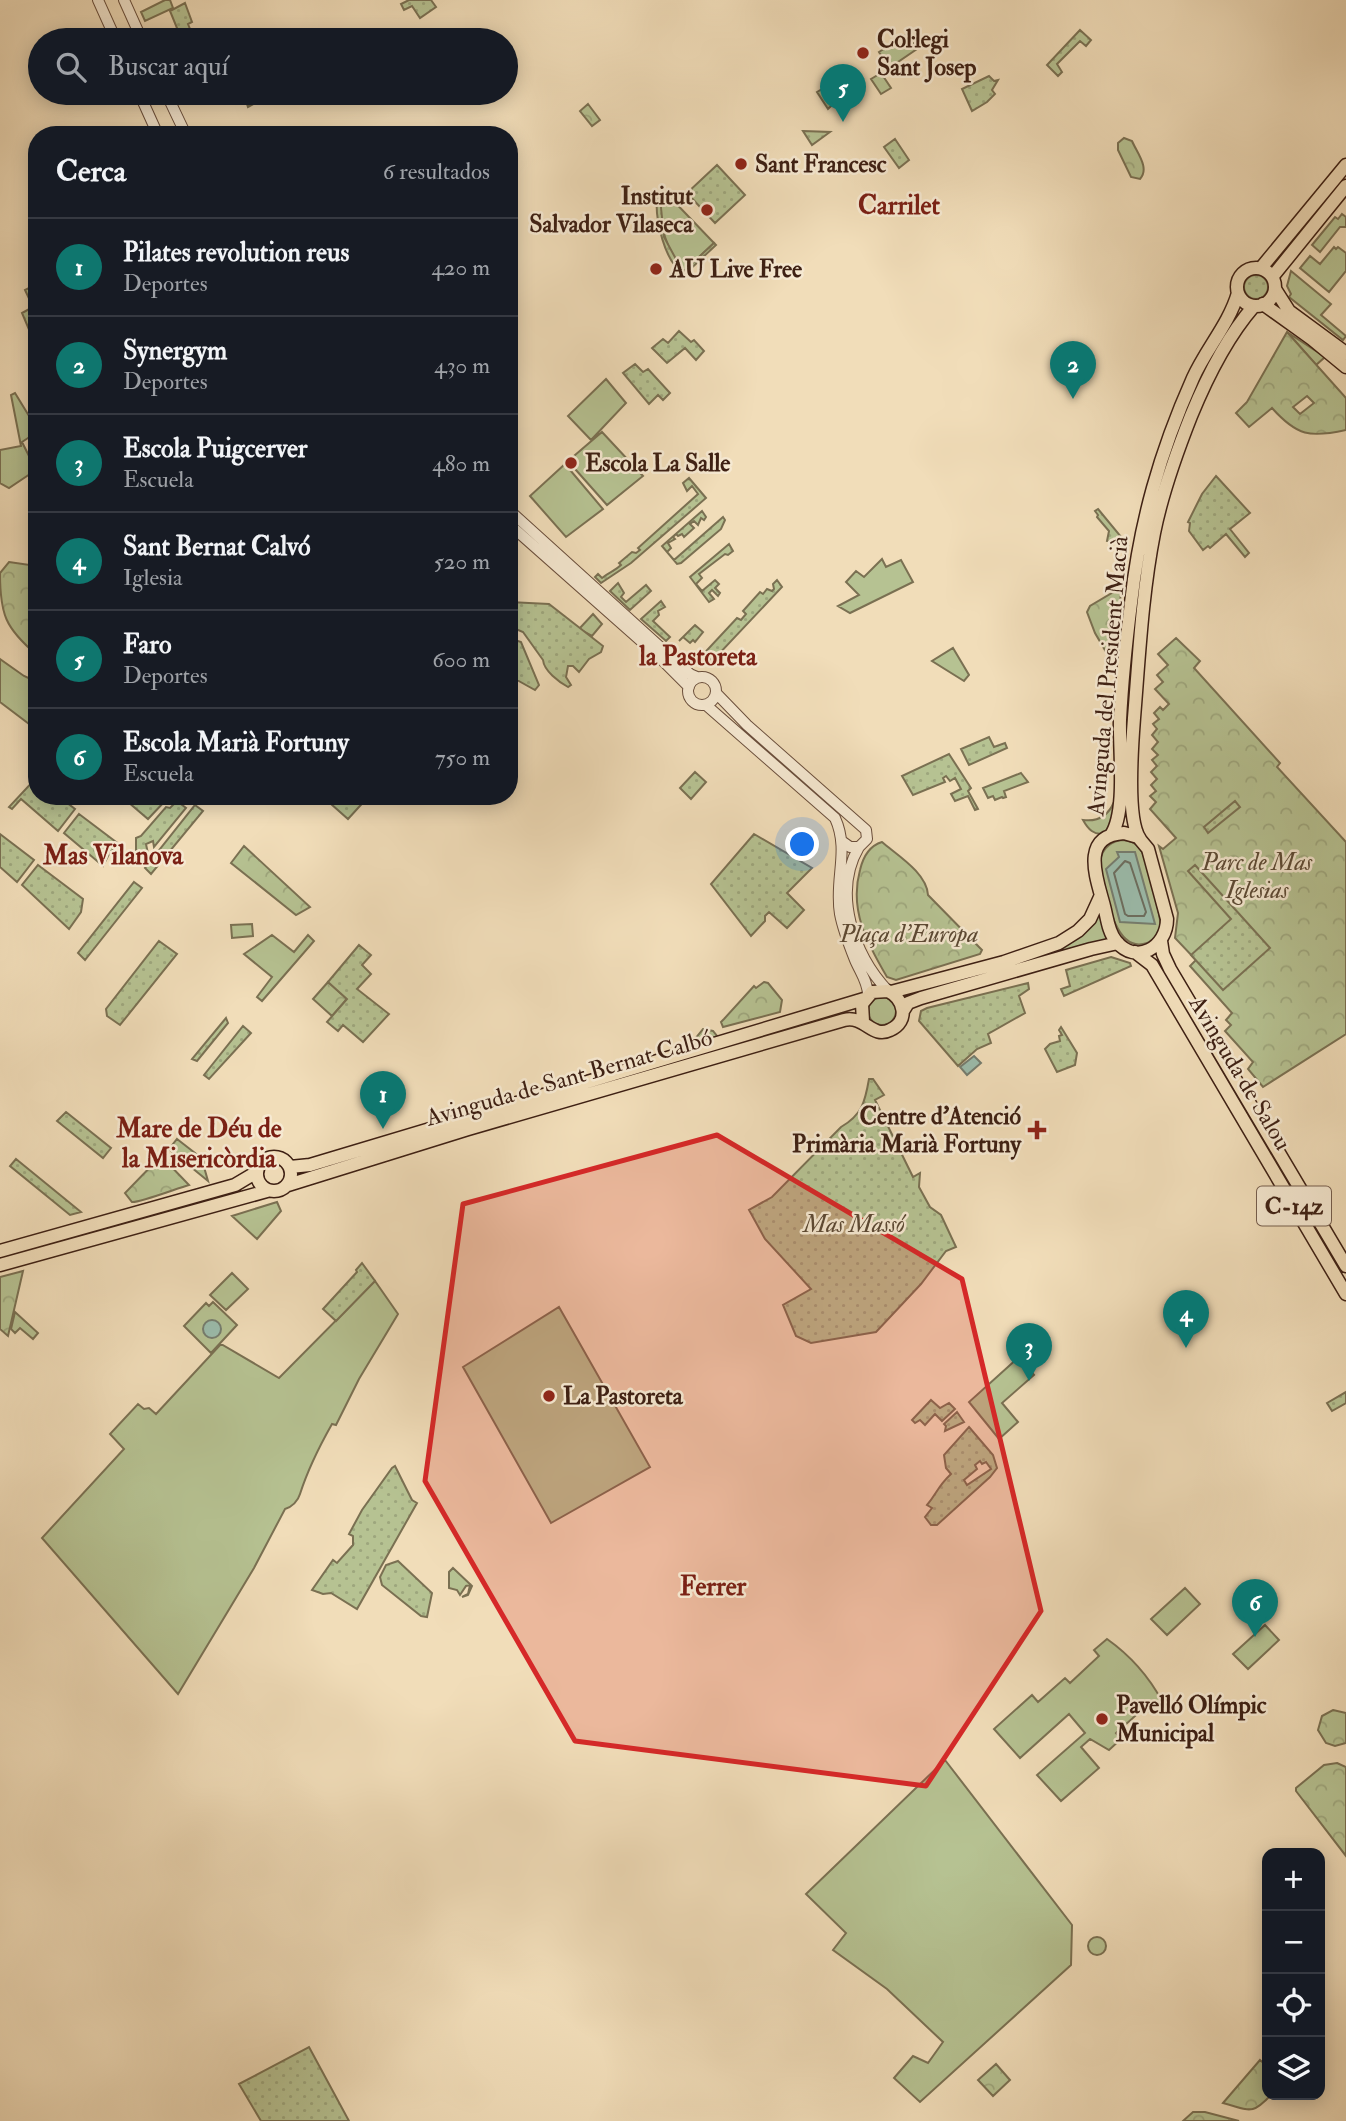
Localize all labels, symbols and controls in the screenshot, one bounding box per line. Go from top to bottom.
place label: Col·legi Sant Josep [877,24,976,83]
search box [28,28,518,105]
marker: Col·legi Sant Josep [855,45,871,61]
icon: search [52,48,90,86]
text: Buscar aquí [108,51,228,83]
pin: 5 [820,64,866,122]
place label: Sant Francesc [755,149,887,180]
text: Cerca [56,153,126,190]
marker: Sant Francesc [733,156,749,172]
text: 6 resultados [383,157,490,186]
place label: Institut Salvador Vilaseca [529,181,694,240]
district label: Carrilet [858,190,940,222]
marker: Institut Salvador Vilaseca [699,202,715,218]
text: Pilates revolution reus [123,237,349,269]
text: 1 [75,253,83,282]
text: 420 m [431,253,490,282]
place label: AU Live Free [669,254,802,285]
marker: AU Live Free [648,261,664,277]
text: Deportes [123,269,208,298]
text: Synergym [123,335,227,367]
pin: 2 [1050,341,1096,399]
text: 2 [73,351,85,380]
text: 430 m [434,351,490,380]
text: Deportes [123,367,208,396]
text: Escola Puigcerver [123,433,307,465]
place label: Escola La Salle [585,448,730,479]
text: 3 [75,449,83,478]
text: 480 m [432,449,490,478]
marker: Escola La Salle [563,455,579,471]
text: Escuela [123,465,194,494]
text: Sant Bernat Calvó [123,531,311,563]
street label: Avinguda del President Macià [1080,534,1136,818]
text: 4 [73,547,85,576]
text: 520 m [434,547,490,576]
text: Iglesia [123,563,183,592]
text: Faro [123,629,171,661]
district label: la Pastoreta [638,641,758,673]
text: 5 [74,645,84,674]
text: 600 m [432,645,490,674]
text: Deportes [123,661,208,690]
text: Escola Marià Fortuny [123,727,349,759]
text: 6 [73,743,85,772]
text: 750 m [435,743,490,772]
text: Escuela [123,759,194,788]
your location [785,827,819,861]
district label: Mas Vilanova [42,840,184,872]
park label: Parc de Mas Iglesias [1201,847,1313,906]
park label: Plaça d'Europa [839,919,978,950]
street label: Avinguda de Salou [1181,989,1298,1156]
street label: Avinguda de Sant Bernat Calbó [421,1022,716,1134]
pin: 1 [360,1071,406,1129]
place label: Centre d'Atenció Primària Marià Fortuny [792,1101,1022,1160]
district label: Mare de Déu de la Misericòrdia [115,1113,282,1175]
marker: Centre d'Atenció Primària Marià Fortuny [1027,1120,1047,1140]
road number: C-14z [1257,1186,1331,1226]
park label: Mas Massó [801,1209,907,1240]
pin: 4 [1163,1290,1209,1348]
pin: 3 [1006,1323,1052,1381]
place label: La Pastoreta [563,1381,684,1412]
marker: La Pastoreta [541,1388,557,1404]
district label: Ferrer [680,1571,747,1603]
pin: 6 [1232,1579,1278,1637]
place label: Pavelló Olímpic Municipal [1115,1690,1267,1749]
marker: Pavelló Olímpic Municipal [1094,1711,1110,1727]
map controls [1262,1848,1325,2100]
button: + [1262,1848,1325,1911]
button: − [1262,1911,1325,1974]
button: locate [1262,1974,1325,2037]
button: layers [1262,2037,1325,2100]

